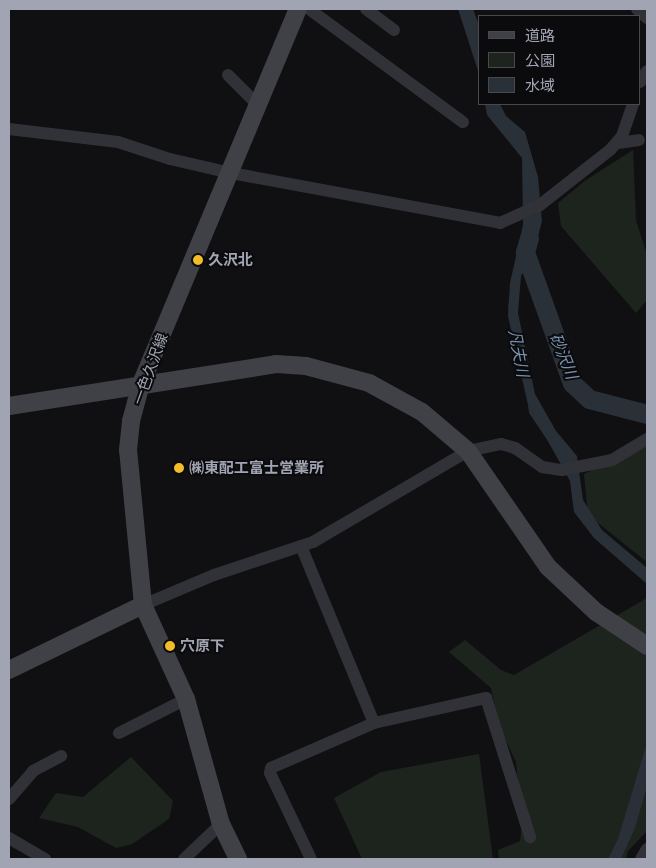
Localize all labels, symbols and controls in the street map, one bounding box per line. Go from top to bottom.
legend [478,15,641,105]
text: 道路 [525,26,555,45]
text: 公園 [525,51,555,70]
text: 水域 [525,76,555,95]
place label: 久沢北 [208,251,253,269]
marker: 久沢北 [192,254,204,266]
water label: 凡夫川 [505,328,533,378]
water label: 砂沢川 [546,330,582,382]
street label: 一色久沢線 [129,331,171,407]
place label: ㈱東配工富士営業所 [189,459,324,477]
marker: ㈱東配工富士営業所 [173,462,185,474]
place label: 穴原下 [180,637,225,655]
marker: 穴原下 [164,640,176,652]

